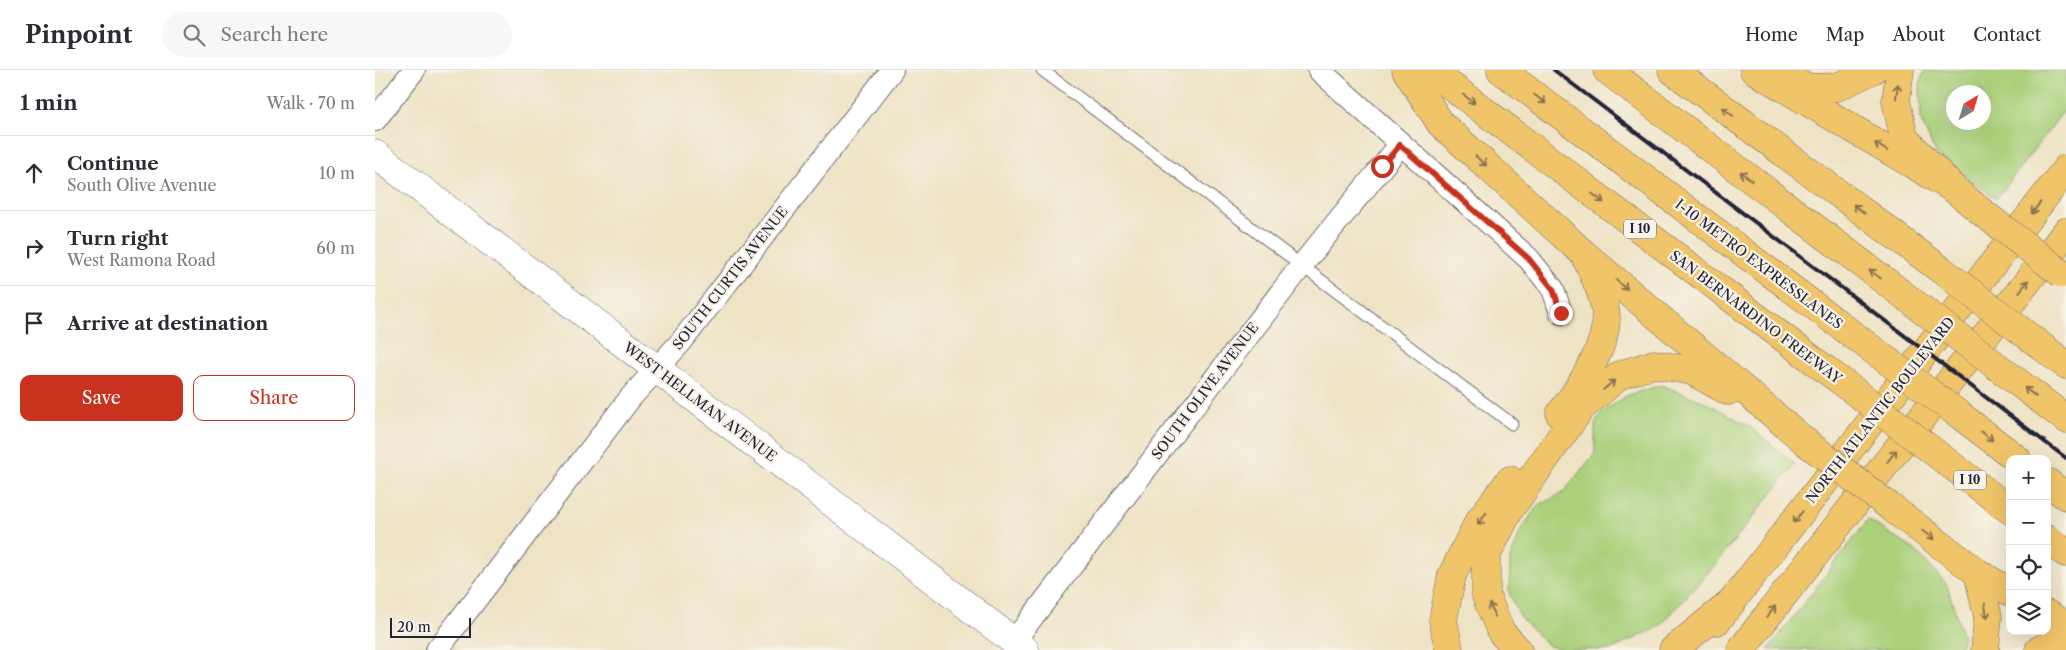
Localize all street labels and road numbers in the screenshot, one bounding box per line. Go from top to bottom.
street label: I-10 METRO EXPRESSLANES [1672,195,1846,333]
street label: SOUTH CURTIS AVENUE [668,203,792,353]
road number: I 10 [1624,220,1656,238]
street label: SAN BERNARDINO FREEWAY [1666,246,1846,388]
street label: NORTH ATLANTIC BOULEVARD [1802,313,1958,507]
street label: SOUTH OLIVE AVENUE [1148,319,1262,463]
street label: WEST HELLMAN AVENUE [619,338,780,466]
road number: I 10 [1954,470,1986,490]

